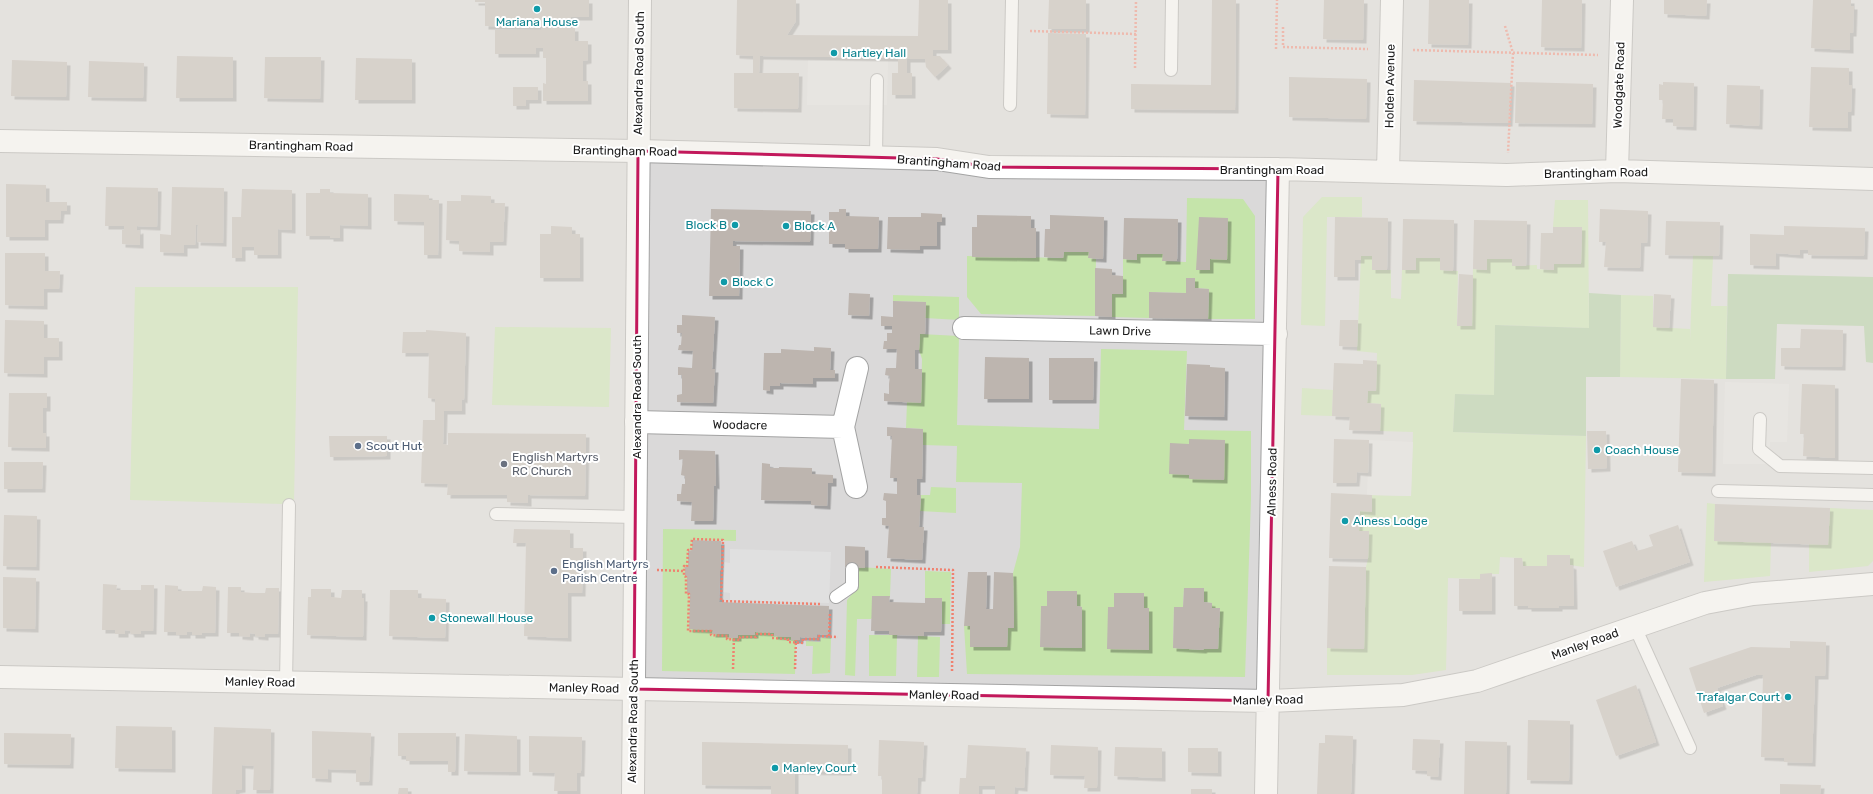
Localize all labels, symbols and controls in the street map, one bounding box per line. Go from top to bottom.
marker: Mariana House [532,4,542,14]
street label: Alexandra Road South [631,11,647,135]
place label: Mariana House [496,15,579,29]
street label: Woodgate Road [1610,41,1628,129]
street label: Holden Avenue [1382,44,1398,128]
place label: Hartley Hall [842,46,906,60]
marker: Hartley Hall [829,48,839,58]
street label: Brantingham Road [249,138,353,154]
street label: Brantingham Road [573,143,677,159]
street label: Brantingham Road [896,152,1002,174]
street label: Brantingham Road [1220,163,1324,177]
street label: Brantingham Road [1544,165,1648,181]
place label: Block B [686,218,727,232]
place label: Block A [794,219,835,233]
marker: Block B [730,220,740,230]
marker: Block A [781,221,791,231]
place label: Block C [732,275,773,289]
marker: Block C [719,277,729,287]
street label: Lawn Drive [1089,323,1151,339]
street label: Alexandra Road South [630,335,644,459]
street label: Woodacre [713,418,768,432]
place label: Scout Hut [366,439,423,453]
marker: Scout Hut [353,441,363,451]
place label: Coach House [1605,443,1679,457]
marker: Coach House [1592,445,1602,455]
street label: Alness Road [1264,448,1280,516]
place label: English Martyrs RC Church [512,450,599,478]
marker: English Martyrs RC Church [499,459,509,469]
place label: Alness Lodge [1353,514,1428,528]
marker: Alness Lodge [1340,516,1350,526]
place label: English Martyrs Parish Centre [562,557,649,585]
marker: English Martyrs Parish Centre [549,566,559,576]
place label: Stonewall House [440,611,534,625]
marker: Stonewall House [427,613,437,623]
street label: Manley Road [1549,625,1621,663]
street label: Alexandra Road South [625,659,641,783]
street label: Manley Road [225,674,295,690]
street label: Manley Road [549,680,619,696]
street label: Manley Road [909,687,979,703]
place label: Trafalgar Court [1697,690,1780,704]
street label: Manley Road [1233,692,1303,708]
marker: Trafalgar Court [1783,692,1793,702]
place label: Manley Court [783,761,857,775]
marker: Manley Court [770,763,780,773]

